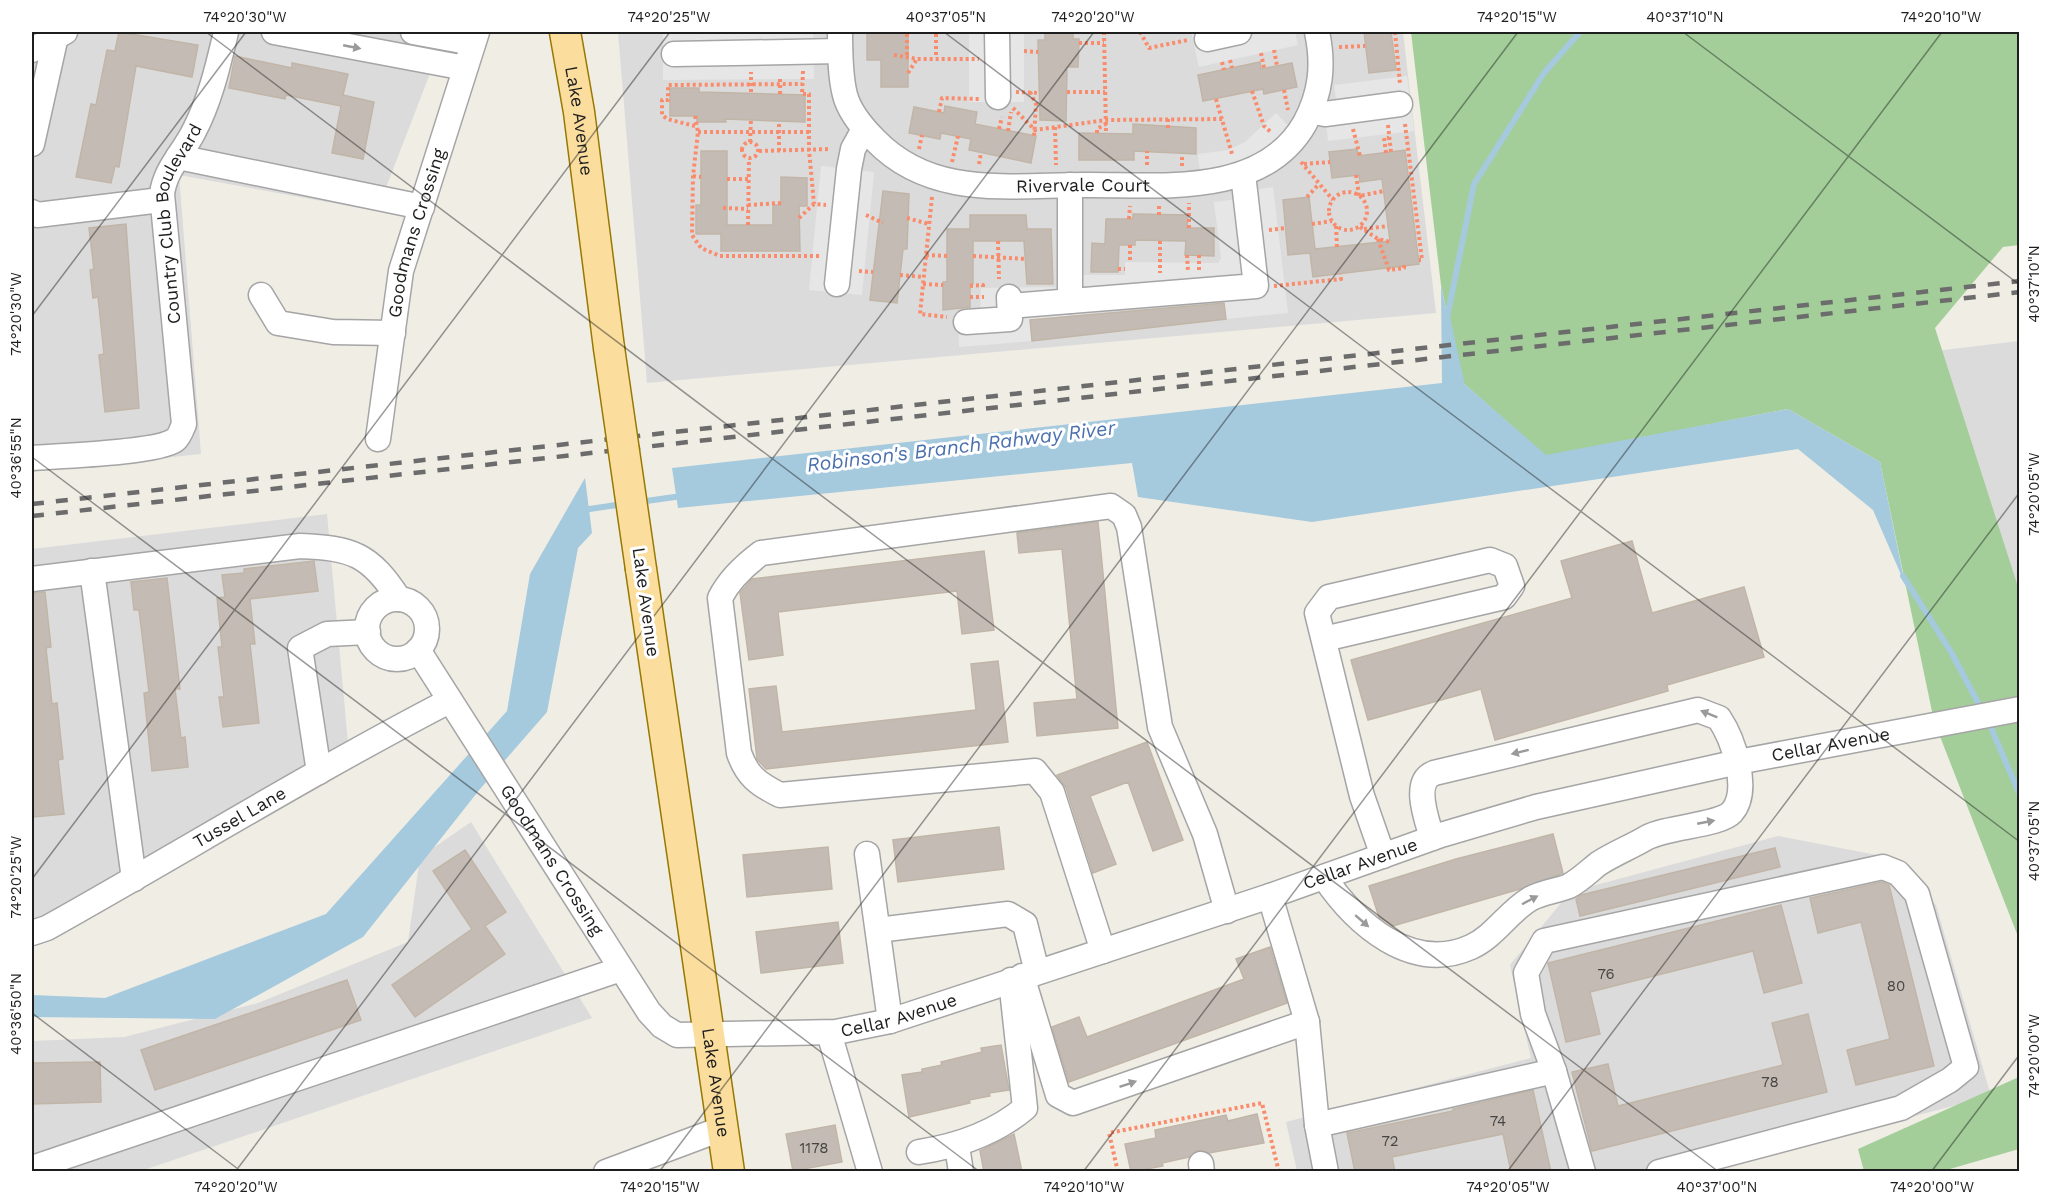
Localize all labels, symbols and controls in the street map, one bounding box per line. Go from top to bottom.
text: 74°20'30"W [203,8,287,26]
text: 74°20'25"W [628,8,711,26]
text: 40°37'05"N [906,8,986,26]
text: 74°20'20"W [1051,8,1135,26]
text: 74°20'15"W [1477,8,1557,26]
text: 40°37'10"N [1646,8,1724,26]
text: 74°20'10"W [1901,8,1981,26]
one-way arrow [343,43,362,52]
street label: Lake Avenue [561,64,598,177]
street label: Country Club Boulevard [151,120,206,325]
street label: Goodmans Crossing [384,145,449,319]
street label: Rivervale Court [1016,174,1150,196]
text: 40°37'10"N [2025,245,2043,323]
text: 74°20'30"W [7,272,25,356]
water label: Robinson's Branch Rahway River [806,415,1118,477]
text: 40°36'55"N [7,417,25,499]
text: 74°20'05"W [2025,452,2043,536]
street label: Lake Avenue [628,546,665,658]
one-way arrow [1700,709,1718,718]
street label: Cellar Avenue [1770,723,1891,766]
one-way arrow [1511,748,1529,758]
street label: Goodmans Crossing [496,780,608,939]
street label: Tussel Lane [189,782,290,852]
text: 40°37'05"N [2025,801,2043,881]
one-way arrow [1696,817,1715,826]
street label: Cellar Avenue [1300,833,1420,893]
text: 74°20'25"W [7,836,25,919]
one-way arrow [1522,895,1539,905]
one-way arrow [1354,914,1370,927]
house number: 76 [1597,965,1615,983]
text: 40°36'50"N [7,973,25,1055]
house number: 80 [1887,977,1905,995]
street label: Cellar Avenue [839,989,959,1041]
text: 74°20'00"W [2025,1014,2043,1098]
street label: Lake Avenue [698,1026,735,1139]
house number: 78 [1761,1073,1779,1091]
one-way arrow [1119,1078,1137,1088]
house number: 74 [1490,1112,1506,1130]
house number: 72 [1381,1132,1399,1150]
house number: 1178 [799,1139,829,1157]
text: 74°20'20"W [194,1178,278,1196]
text: 74°20'15"W [620,1178,700,1196]
text: 74°20'10"W [1044,1178,1124,1196]
text: 74°20'05"W [1466,1178,1550,1196]
text: 40°37'00"N [1676,1178,1758,1196]
text: 74°20'00"W [1890,1178,1974,1196]

